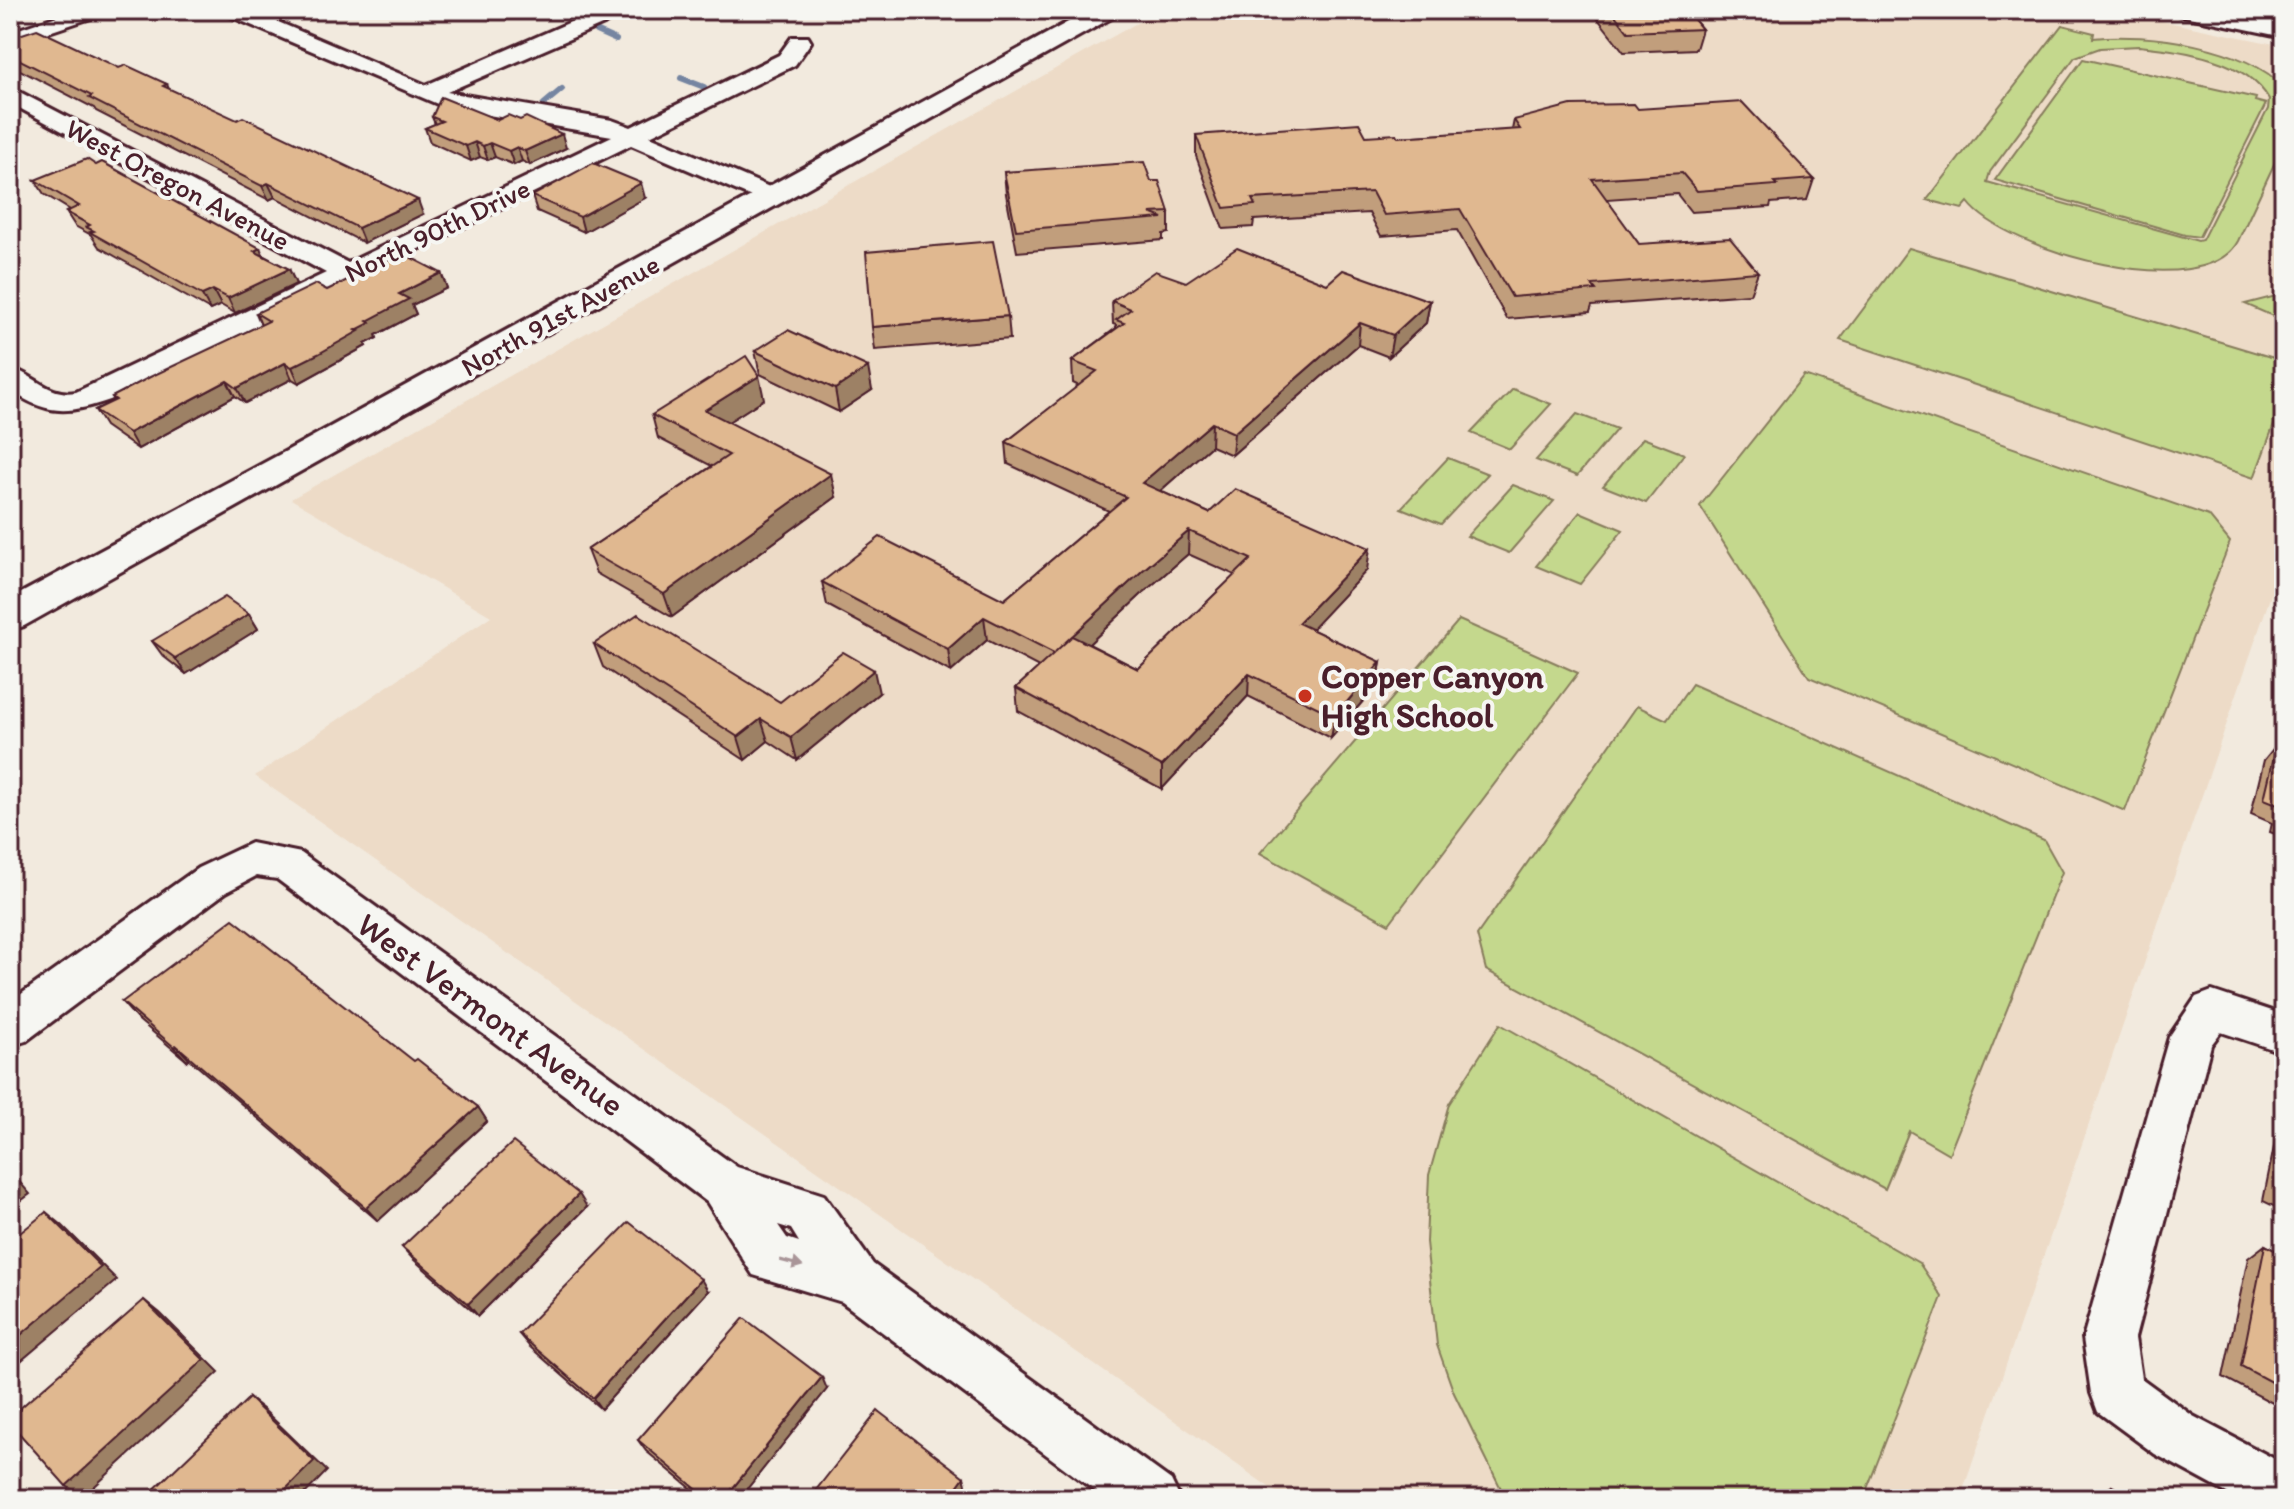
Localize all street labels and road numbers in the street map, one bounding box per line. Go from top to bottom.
street label: West Oregon Avenue [60,111,296,257]
street label: North 90th Drive [339,170,535,290]
street label: North 91st Avenue [455,246,665,384]
street label: West Vermont Avenue [349,904,632,1125]

